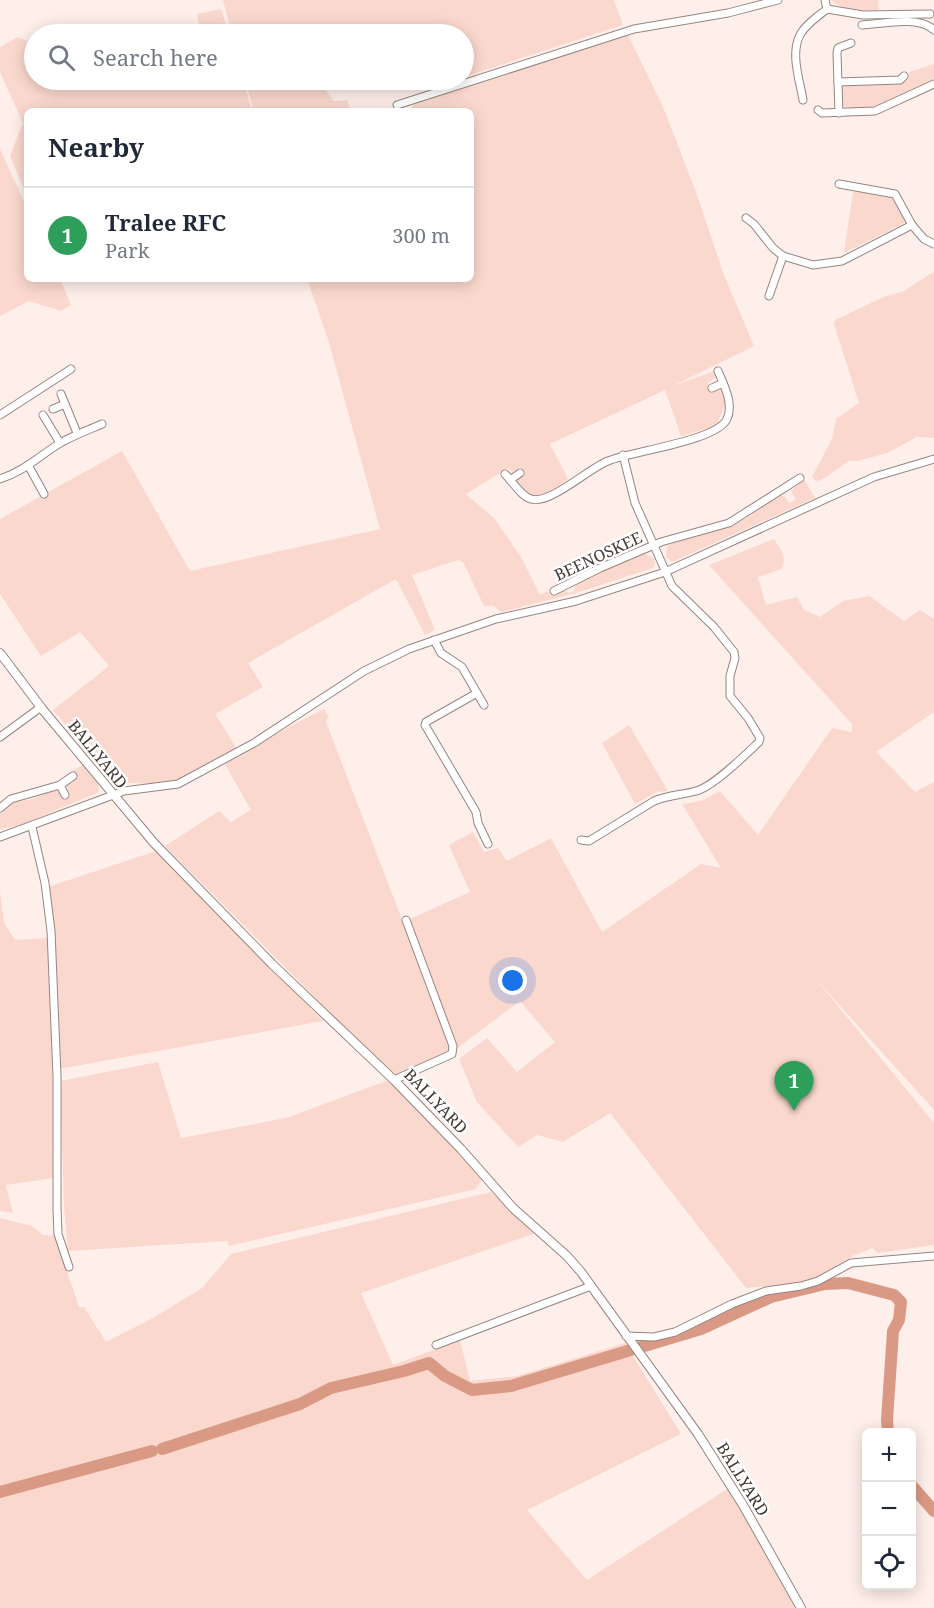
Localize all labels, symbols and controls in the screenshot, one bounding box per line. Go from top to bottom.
search box [24,24,474,90]
icon: search [45,41,78,74]
text: Search here [93,42,218,72]
text: Nearby [48,129,144,165]
text: Tralee RFC [105,207,226,237]
text: 1 [62,222,73,249]
text: 300 m [392,222,450,249]
text: Park [105,237,149,264]
street label: BEENOSKEE [551,526,645,586]
street label: BALLYARD [63,715,133,793]
your location [498,966,527,995]
pin: 1 [774,1062,814,1111]
street label: BALLYARD [399,1064,473,1138]
map controls [862,1428,916,1590]
button: + [862,1428,916,1482]
street label: BALLYARD [712,1438,774,1520]
button: − [862,1482,916,1536]
button: locate [862,1536,916,1590]

